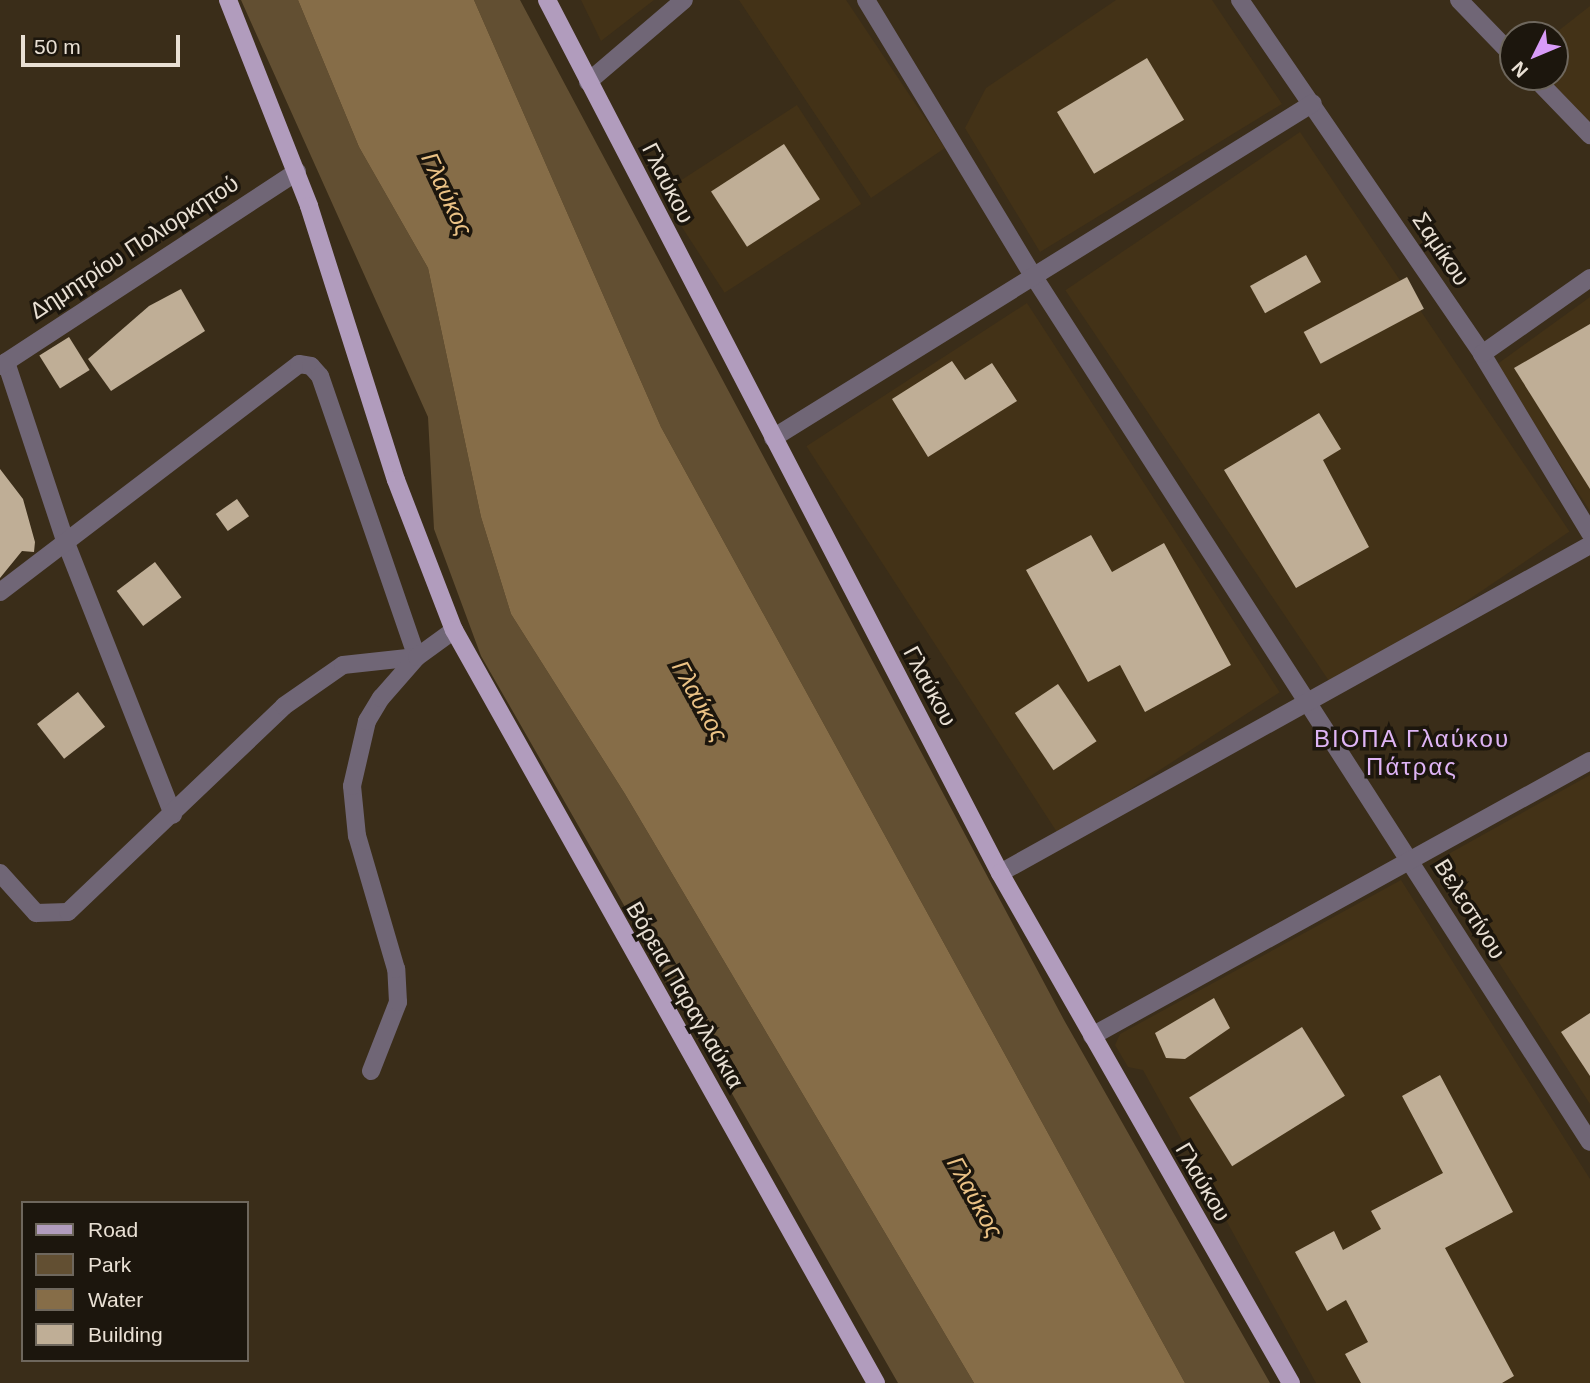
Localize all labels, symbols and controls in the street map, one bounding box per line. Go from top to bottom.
scale bar [24,21,184,65]
north arrow [1499,21,1569,91]
text: 50 m [34,35,81,58]
text: N [1507,57,1532,81]
street label: Γλαύκου [636,138,700,228]
water label: Γλαύκος [415,148,479,240]
street label: Δημητρίου Πολιορκητού [25,169,243,325]
street label: Σαμίκου [1407,207,1475,291]
street label: Γλαύκου [898,641,962,731]
water label: Γλαύκος [666,655,734,747]
district label: ΒΙΟΠΑ Γλαύκου Πάτρας [1315,725,1509,781]
street label: Βελεστίνου [1428,854,1512,964]
street label: Βόρεια Παραγλαύκια [620,897,750,1093]
street label: Γλαύκου [1169,1138,1237,1226]
water label: Γλαύκος [941,1151,1009,1243]
legend [21,1201,248,1362]
text: Road [88,1218,138,1241]
text: Park [88,1253,131,1276]
text: Water [88,1288,143,1311]
text: Building [88,1323,163,1346]

